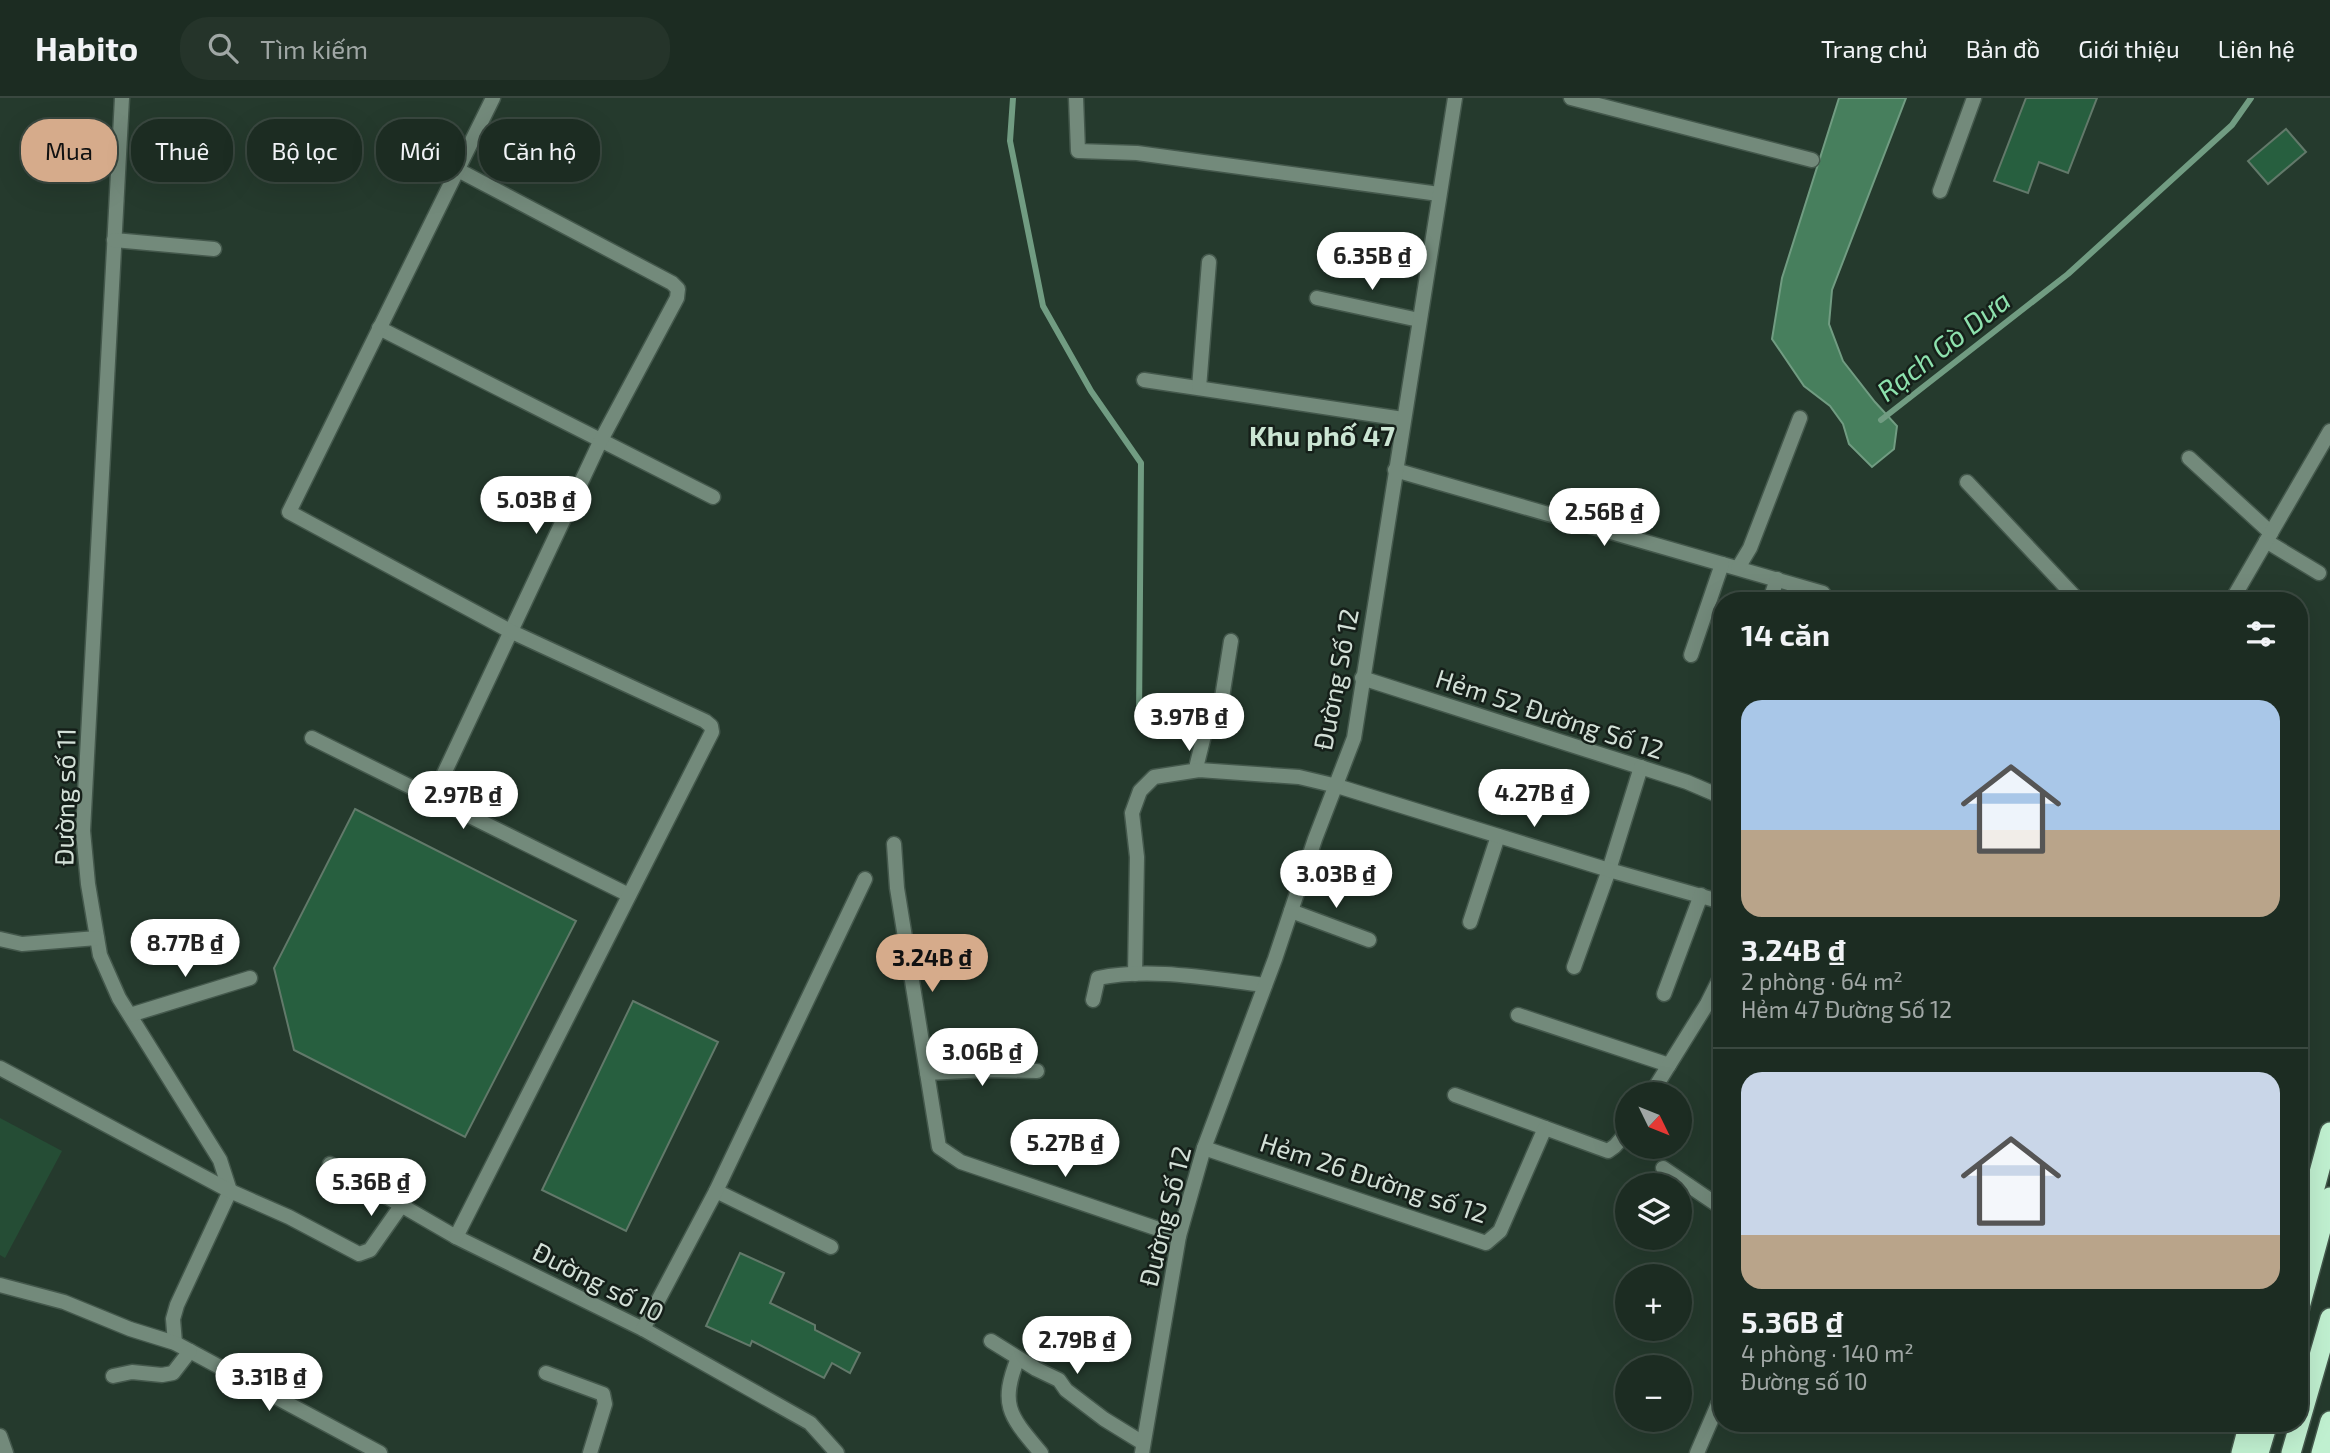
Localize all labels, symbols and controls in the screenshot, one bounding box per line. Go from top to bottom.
search box [180,17,670,80]
text: Habito [35,28,138,68]
icon: search [204,29,242,67]
text: Tìm kiếm [260,33,368,64]
text: Trang chủ [1821,34,1928,63]
text: Bản đồ [1966,34,2040,63]
text: Giới thiệu [2078,34,2180,63]
text: Liên hệ [2218,34,2295,63]
chip: Mua [21,119,117,182]
chip: Thuê [131,119,233,182]
chip: Bộ lọc [247,119,362,182]
chip: Mới [376,119,465,182]
chip: Căn hộ [479,119,600,182]
pin: 6.35B ₫ [1307,232,1437,292]
text: 6.35B ₫ [1333,241,1411,269]
water label: Rạch Gò Dưa [1870,282,2016,408]
district label: Khu phố 47 [1249,418,1395,452]
pin: 5.03B ₫ [471,476,601,536]
text: 5.03B ₫ [496,485,576,513]
pin: 2.56B ₫ [1539,489,1669,548]
text: 2.56B ₫ [1565,497,1643,525]
street label: Đường Số 12 [1306,606,1364,752]
icon: filters [2242,615,2280,653]
text: 14 căn [1741,616,1830,652]
street label: Hẻm 52 Đường Số 12 [1432,662,1668,764]
pin: 3.97B ₫ [1124,694,1254,753]
text: 3.97B ₫ [1150,702,1228,730]
street label: Đường số 11 [47,728,81,866]
icon: home [1948,746,2074,872]
pin: 4.27B ₫ [1469,770,1599,829]
pin: 2.97B ₫ [398,772,528,831]
text: 4.27B ₫ [1494,778,1574,806]
text: 2.97B ₫ [424,780,502,808]
pin: 3.03B ₫ [1271,850,1401,910]
text: 3.03B ₫ [1296,859,1376,887]
pin: 8.77B ₫ [120,920,250,979]
text: 8.77B ₫ [147,928,223,956]
text: 3.24B ₫ [1741,931,1845,967]
pin: 3.24B ₫ [867,934,997,994]
text: 3.24B ₫ [892,943,972,971]
text: 2 phòng · 64 m² [1741,967,1903,995]
text: Hẻm 47 Đường Số 12 [1741,995,1952,1023]
pin: 3.06B ₫ [917,1028,1047,1088]
text: 3.06B ₫ [942,1037,1022,1065]
north arrow [1615,1082,1692,1158]
map controls [1615,1082,1692,1432]
icon: home [1948,1118,2074,1244]
pin: 5.27B ₫ [1000,1119,1130,1179]
street label: Hẻm 26 Đường số 12 [1256,1126,1492,1228]
text: 5.27B ₫ [1026,1128,1104,1156]
street label: Đường Số 12 [1132,1143,1196,1289]
pin: 5.36B ₫ [306,1158,436,1218]
text: 5.36B ₫ [332,1167,410,1195]
button: layers [1615,1173,1692,1250]
street label: Đường số 10 [528,1235,670,1327]
button: + [1615,1264,1692,1341]
text: 5.36B ₫ [1741,1303,1843,1339]
pin: 2.79B ₫ [1012,1316,1142,1376]
text: 2.79B ₫ [1038,1325,1116,1353]
text: 4 phòng · 140 m² [1741,1339,1914,1367]
pin: 3.31B ₫ [204,1354,334,1413]
button: − [1615,1355,1692,1432]
text: 3.31B ₫ [232,1362,306,1390]
text: Đường số 10 [1741,1367,1868,1395]

